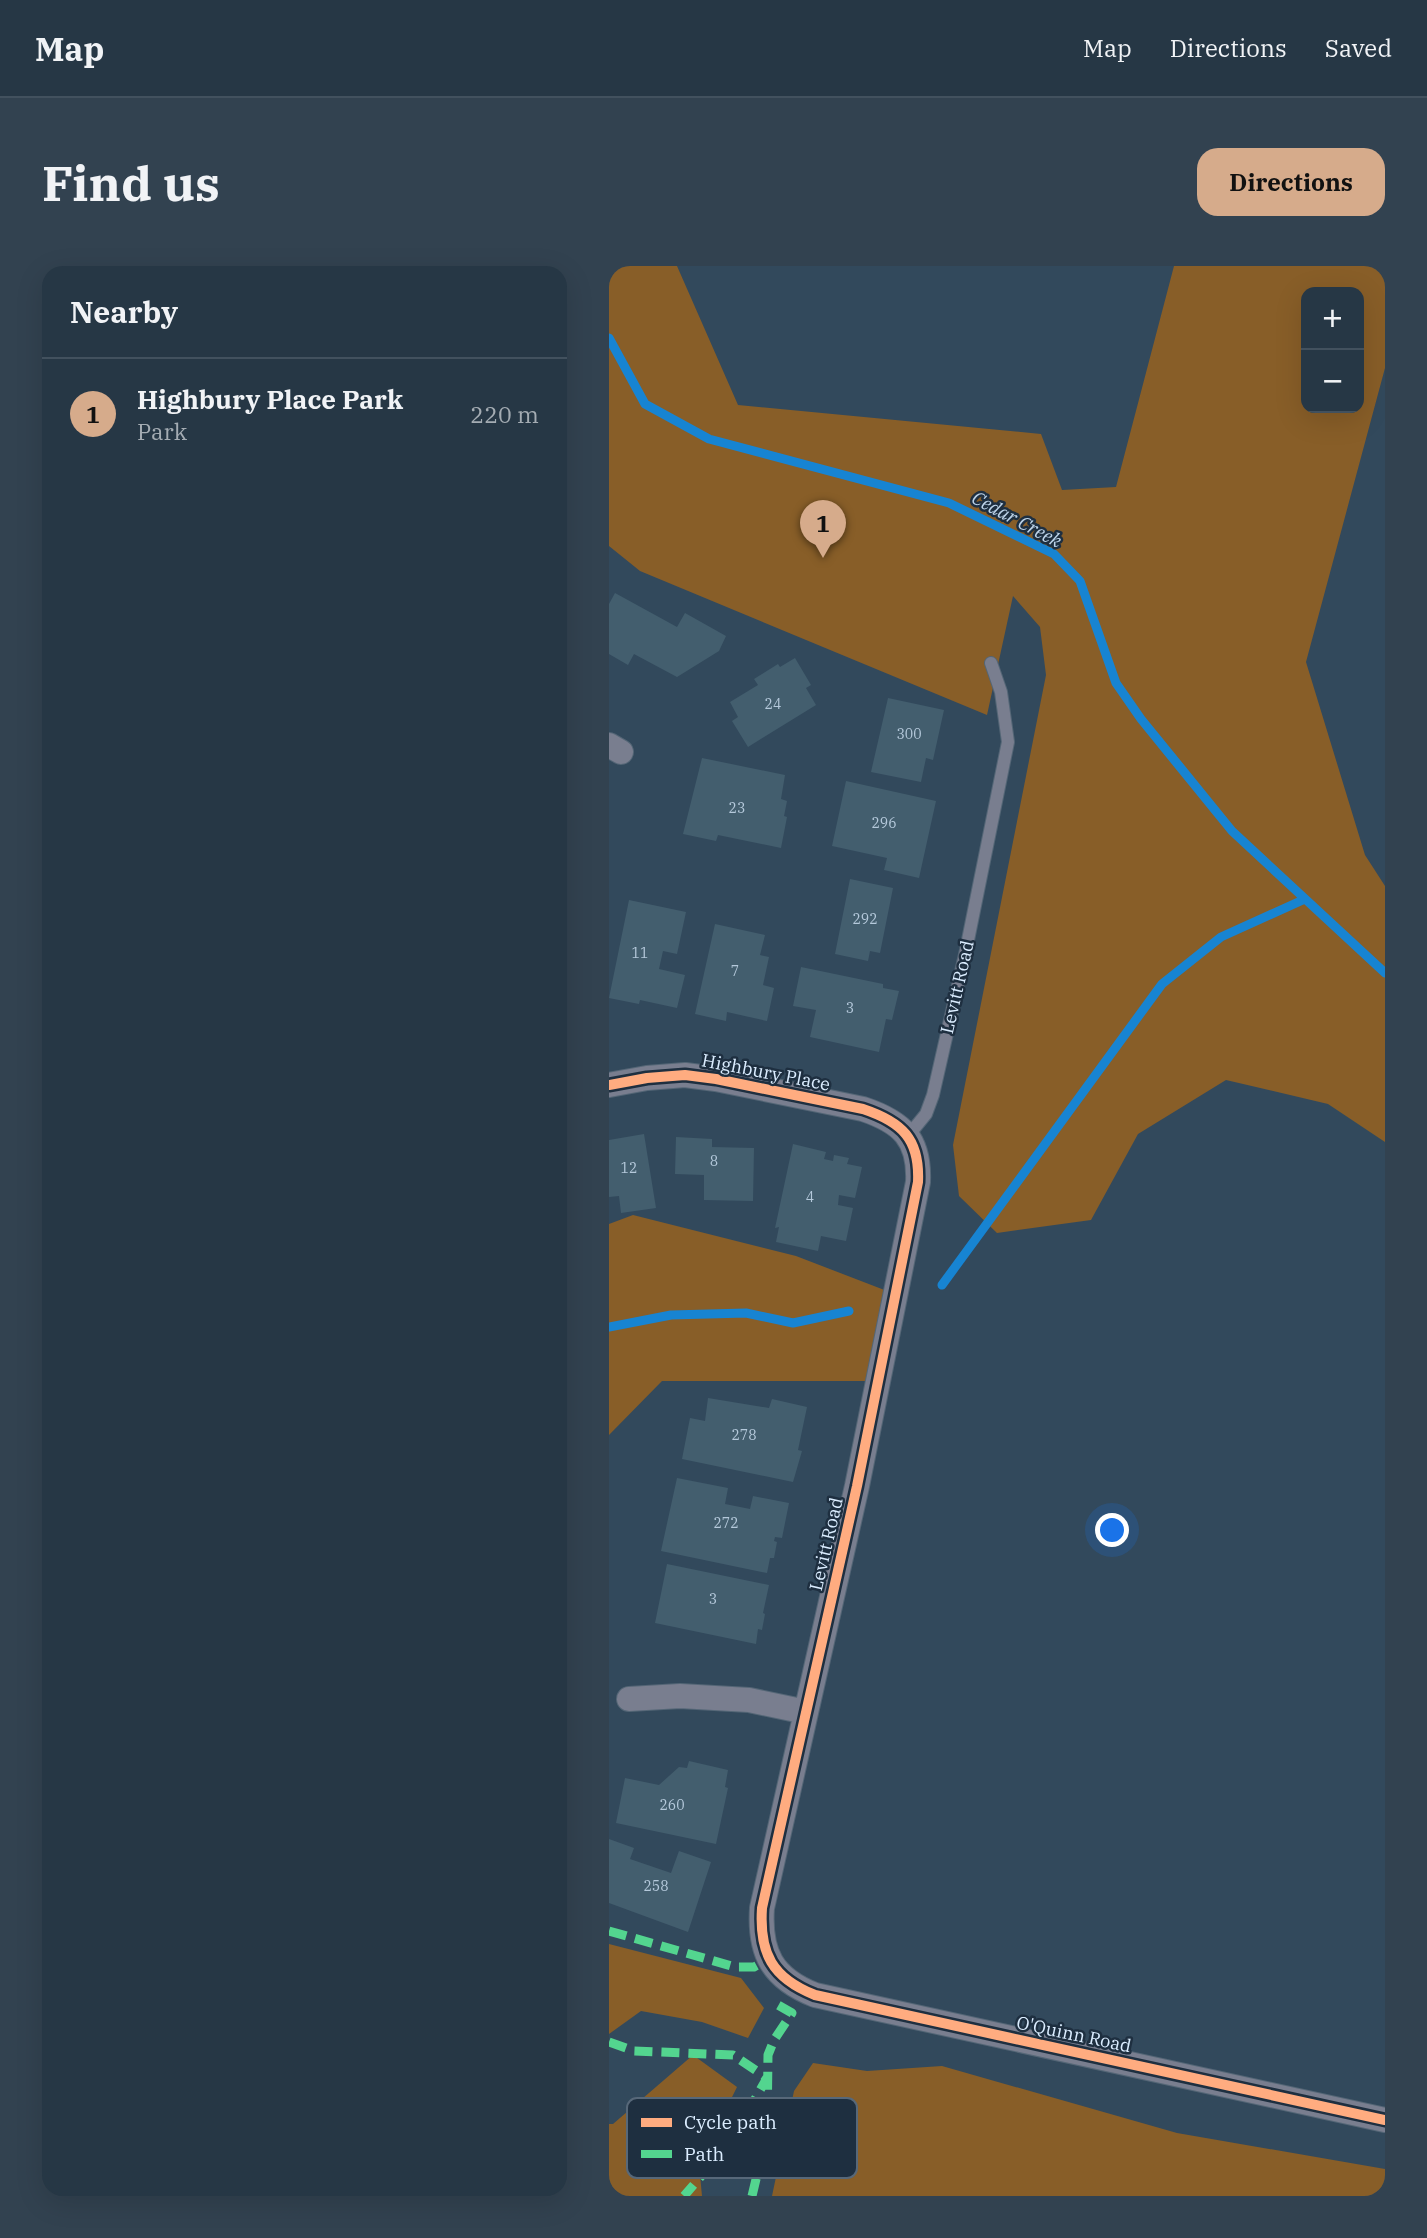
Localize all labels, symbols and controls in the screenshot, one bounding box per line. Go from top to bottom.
text: Map [35,27,104,70]
text: Map [1083,32,1132,64]
text: Directions [1170,32,1287,64]
text: Saved [1325,32,1392,64]
button: Directions [1197,148,1385,216]
text: Find us [42,151,220,214]
map controls [1301,287,1364,413]
button: + [1301,287,1364,350]
text: Nearby [70,292,178,331]
button: − [1301,350,1364,413]
text: Highbury Place Park [137,382,403,416]
text: 1 [86,399,100,429]
text: 220 m [470,399,539,429]
text: Park [137,416,187,446]
water label: Cedar Creek [968,485,1067,553]
pin: 1 [800,500,846,558]
house number: 24 [765,695,781,713]
house number: 300 [896,725,922,743]
house number: 23 [729,799,745,817]
house number: 296 [871,814,897,832]
house number: 292 [852,910,878,928]
street label: Levitt Road [935,938,979,1036]
house number: 11 [632,944,648,962]
house number: 7 [731,962,739,980]
house number: 3 [846,999,854,1017]
street label: Highbury Place [700,1048,832,1096]
house number: 8 [710,1152,718,1170]
house number: 12 [621,1159,637,1177]
house number: 4 [806,1188,814,1206]
house number: 278 [731,1426,757,1444]
street label: Levitt Road [804,1495,848,1593]
your location [1095,1513,1129,1547]
house number: 272 [713,1514,739,1532]
house number: 3 [709,1590,717,1608]
house number: 260 [659,1796,685,1814]
house number: 258 [643,1877,669,1895]
street label: O'Quinn Road [1015,2011,1134,2057]
legend [627,2098,857,2178]
text: Cycle path [684,2110,777,2134]
text: Path [684,2142,724,2166]

